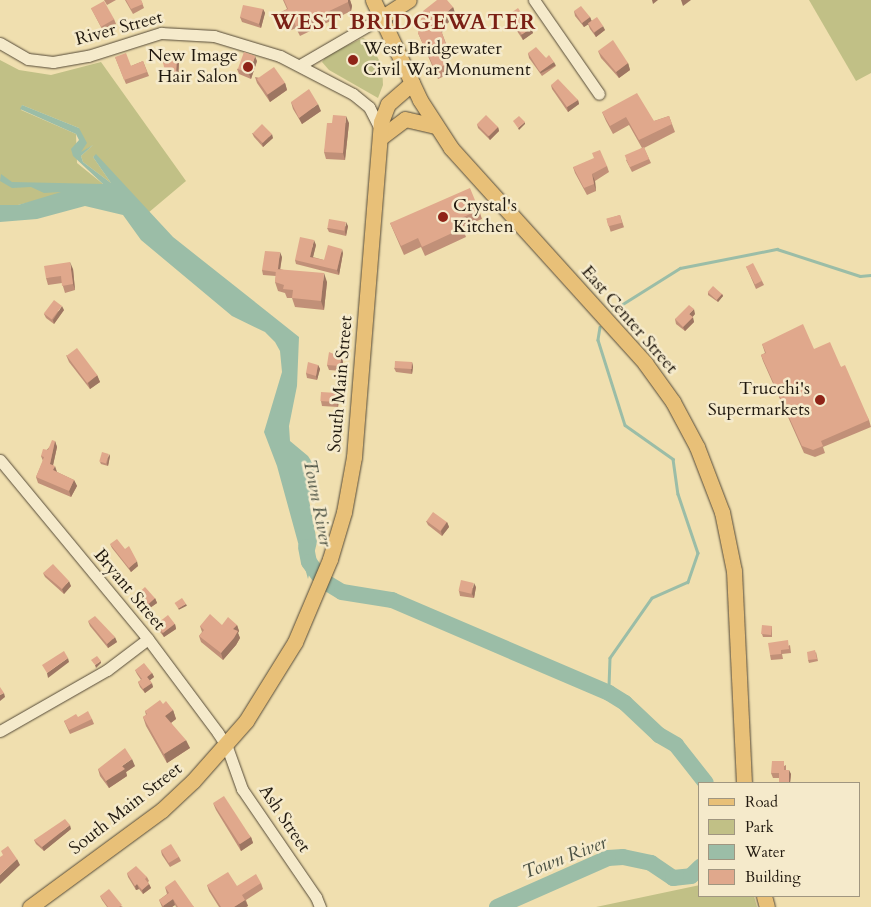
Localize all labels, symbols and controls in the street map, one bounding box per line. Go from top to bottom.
street label: River Street [73,7,165,51]
district label: WEST BRIDGEWATER [269,10,539,36]
place label: West Bridgewater Civil War Monument [363,39,531,82]
place label: New Image Hair Salon [148,46,238,88]
marker: West Bridgewater Civil War Monument [347,54,359,66]
marker: New Image Hair Salon [242,61,254,73]
place label: Crystal's Kitchen [453,196,517,238]
marker: Crystal's Kitchen [437,211,449,223]
street label: East Center Street [576,262,682,378]
street label: South Main Street [324,315,358,453]
place label: Trucchi's Supermarkets [708,379,810,422]
marker: Trucchi's Supermarkets [814,394,826,406]
water label: Town River [297,457,337,549]
street label: Bryant Street [89,545,169,635]
street label: South Main Street [65,758,187,860]
street label: Ash Street [254,781,314,857]
legend [698,782,861,897]
text: Road [745,792,778,812]
text: Park [745,817,774,837]
water label: Town River [520,832,610,884]
text: Water [745,842,785,862]
text: Building [745,867,801,887]

